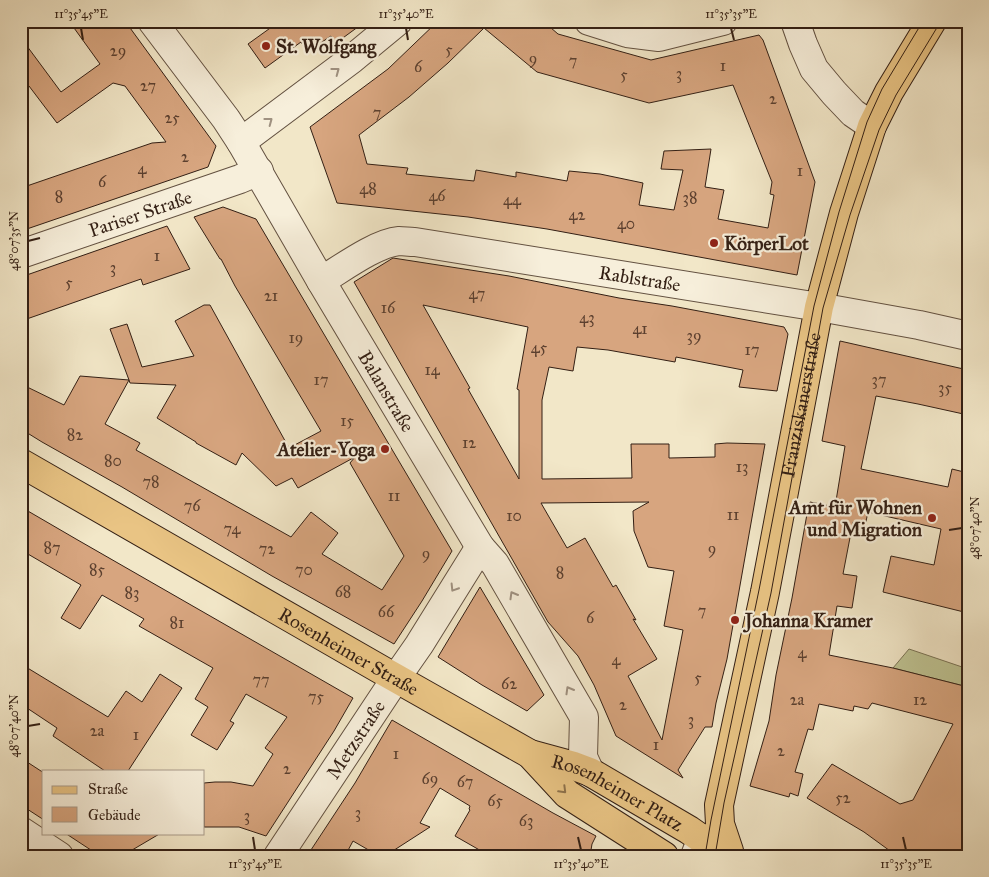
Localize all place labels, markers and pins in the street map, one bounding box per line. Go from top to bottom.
place label: St. Wolfgang [276,35,377,59]
marker: St. Wolfgang [260,40,272,52]
place label: KörperLot [724,232,809,256]
marker: KörperLot [708,237,720,249]
place label: Atelier-Yoga [275,438,376,462]
marker: Atelier-Yoga [379,443,391,455]
place label: Amt für Wohnen und Migration [787,496,923,542]
marker: Amt für Wohnen und Migration [926,512,938,524]
place label: Johanna Kramer [742,609,874,633]
marker: Johanna Kramer [729,614,741,626]

